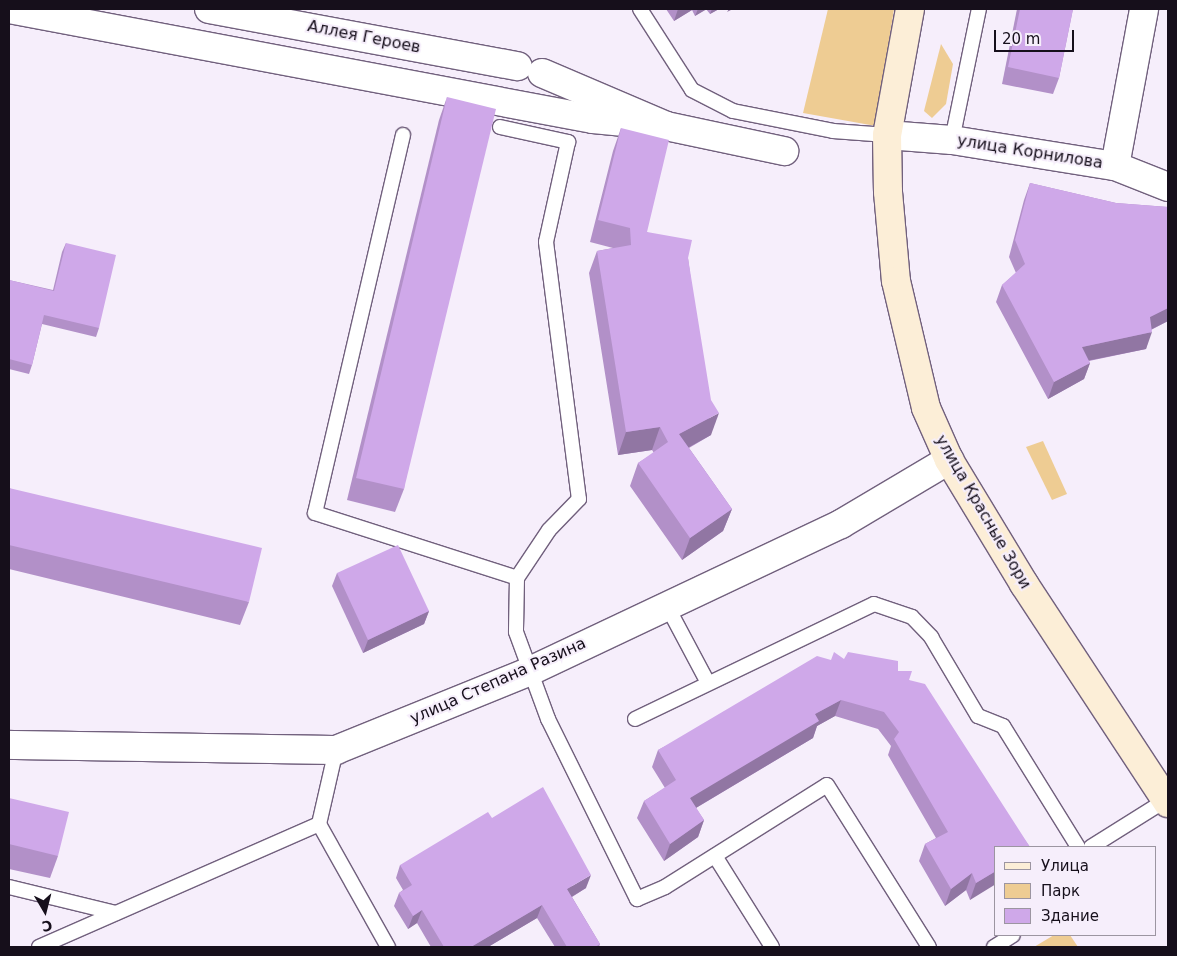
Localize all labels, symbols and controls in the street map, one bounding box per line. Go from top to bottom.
street label: Аллея Героев [306,17,422,57]
scale bar [997,20,1077,52]
text: 20 m [1002,30,1040,48]
street label: улица Корнилова [956,131,1104,173]
street label: улица Красные Зори [931,432,1035,592]
street label: улица Степана Разина [407,633,589,729]
legend [994,846,1157,936]
text: Улица [1041,857,1089,875]
text: Парк [1041,882,1080,900]
north arrow [20,886,70,936]
text: Здание [1041,907,1099,925]
text: С [41,917,53,934]

